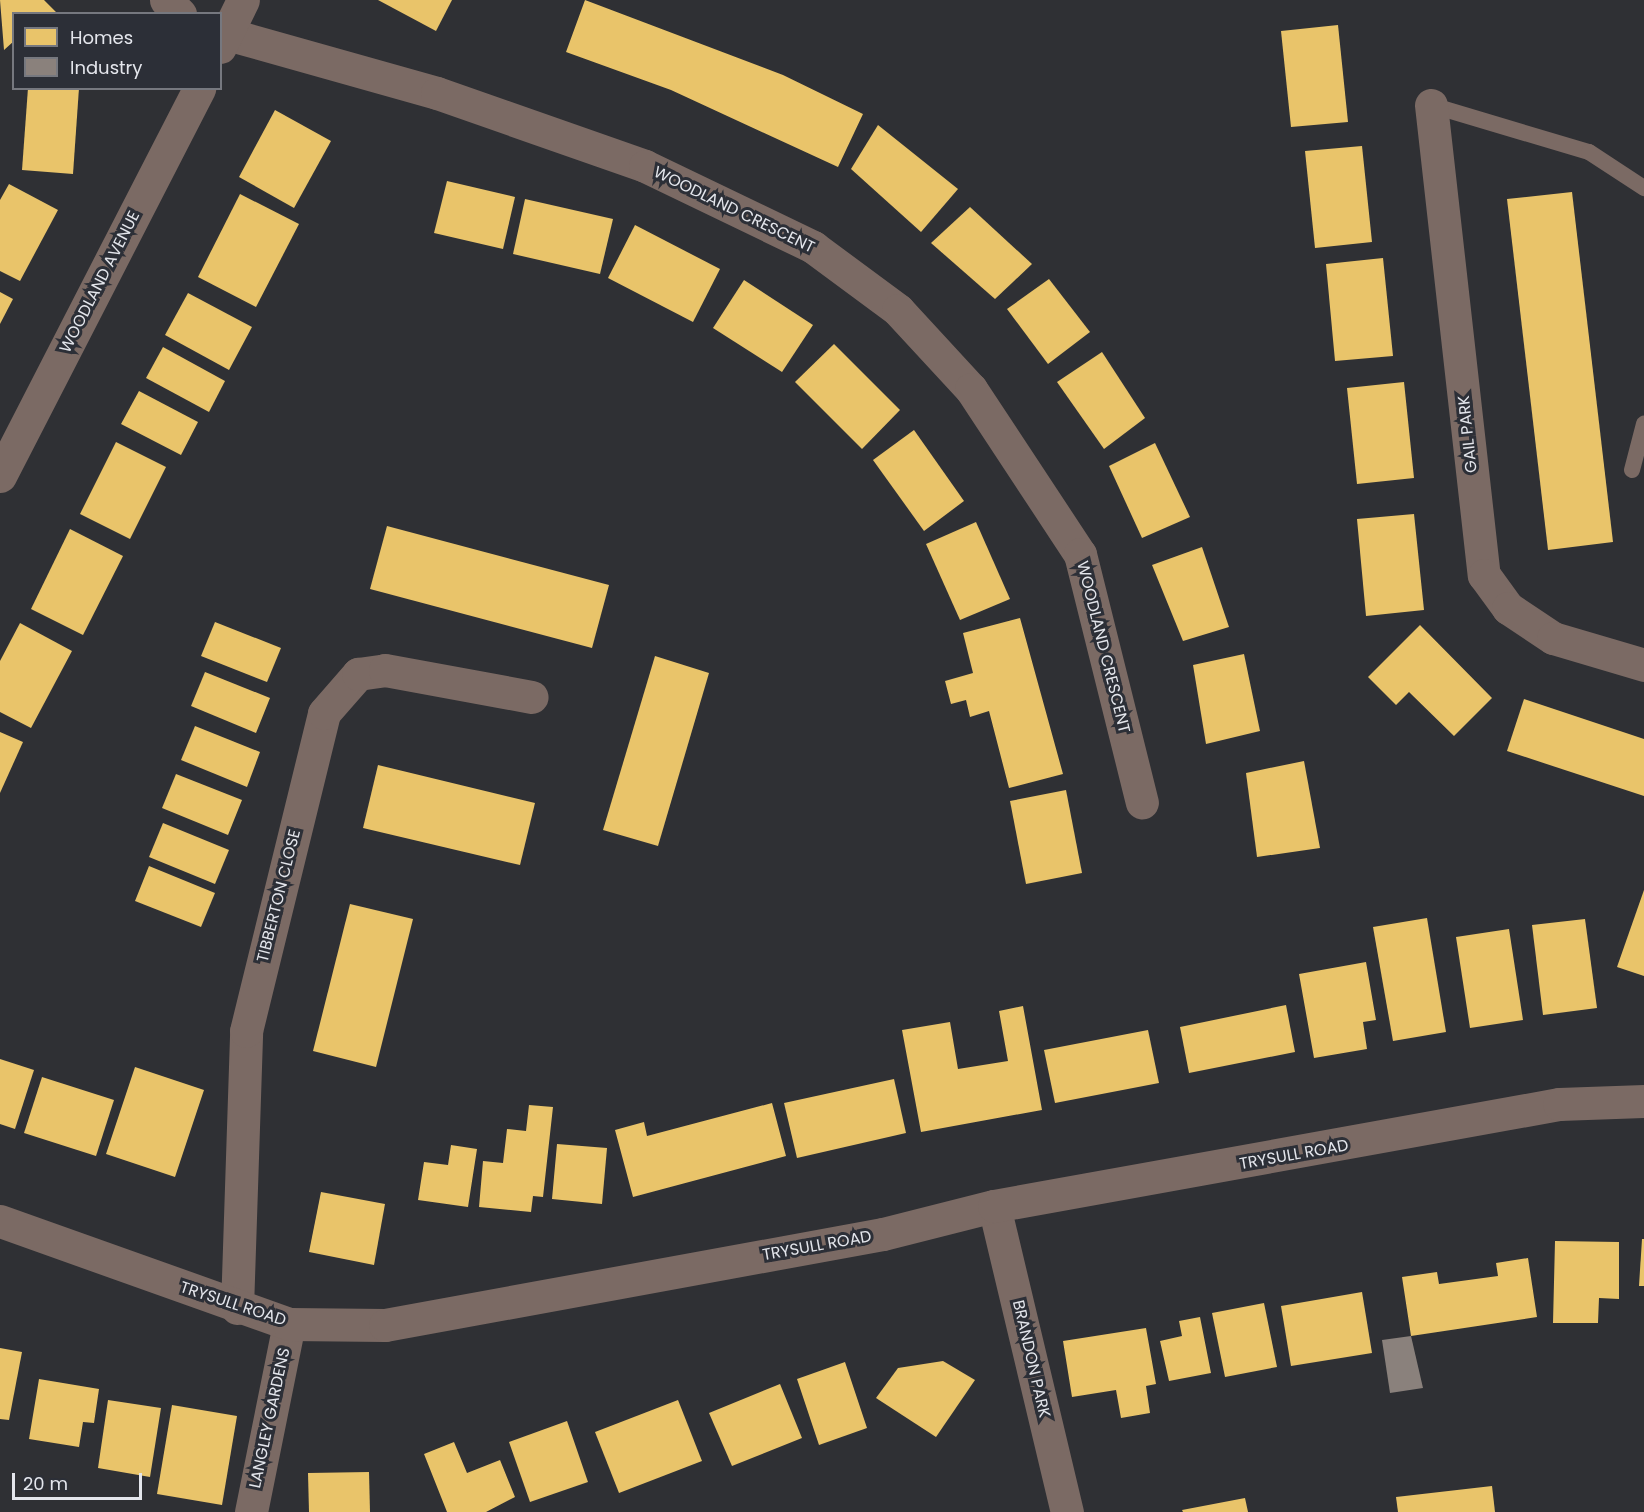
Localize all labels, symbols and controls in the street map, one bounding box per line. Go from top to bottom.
legend [12,12,222,90]
text: Homes [70,25,133,50]
text: Industry [70,55,142,80]
street label: WOODLAND CRESCENT [650,163,818,257]
street label: WOODLAND AVENUE [56,208,144,356]
street label: GAIL PARK [1454,394,1482,474]
street label: WOODLAND CRESCENT [1072,559,1134,735]
street label: TIBBERTON CLOSE [253,828,305,964]
street label: TRYSULL ROAD [1238,1136,1350,1174]
street label: TRYSULL ROAD [761,1227,873,1265]
street label: TRYSULL ROAD [178,1278,288,1330]
street label: BRANDON PARK [1008,1298,1054,1420]
street label: LANGLEY GARDENS [246,1346,294,1490]
scale bar [15,1461,146,1499]
text: 20 m [23,1471,68,1496]

